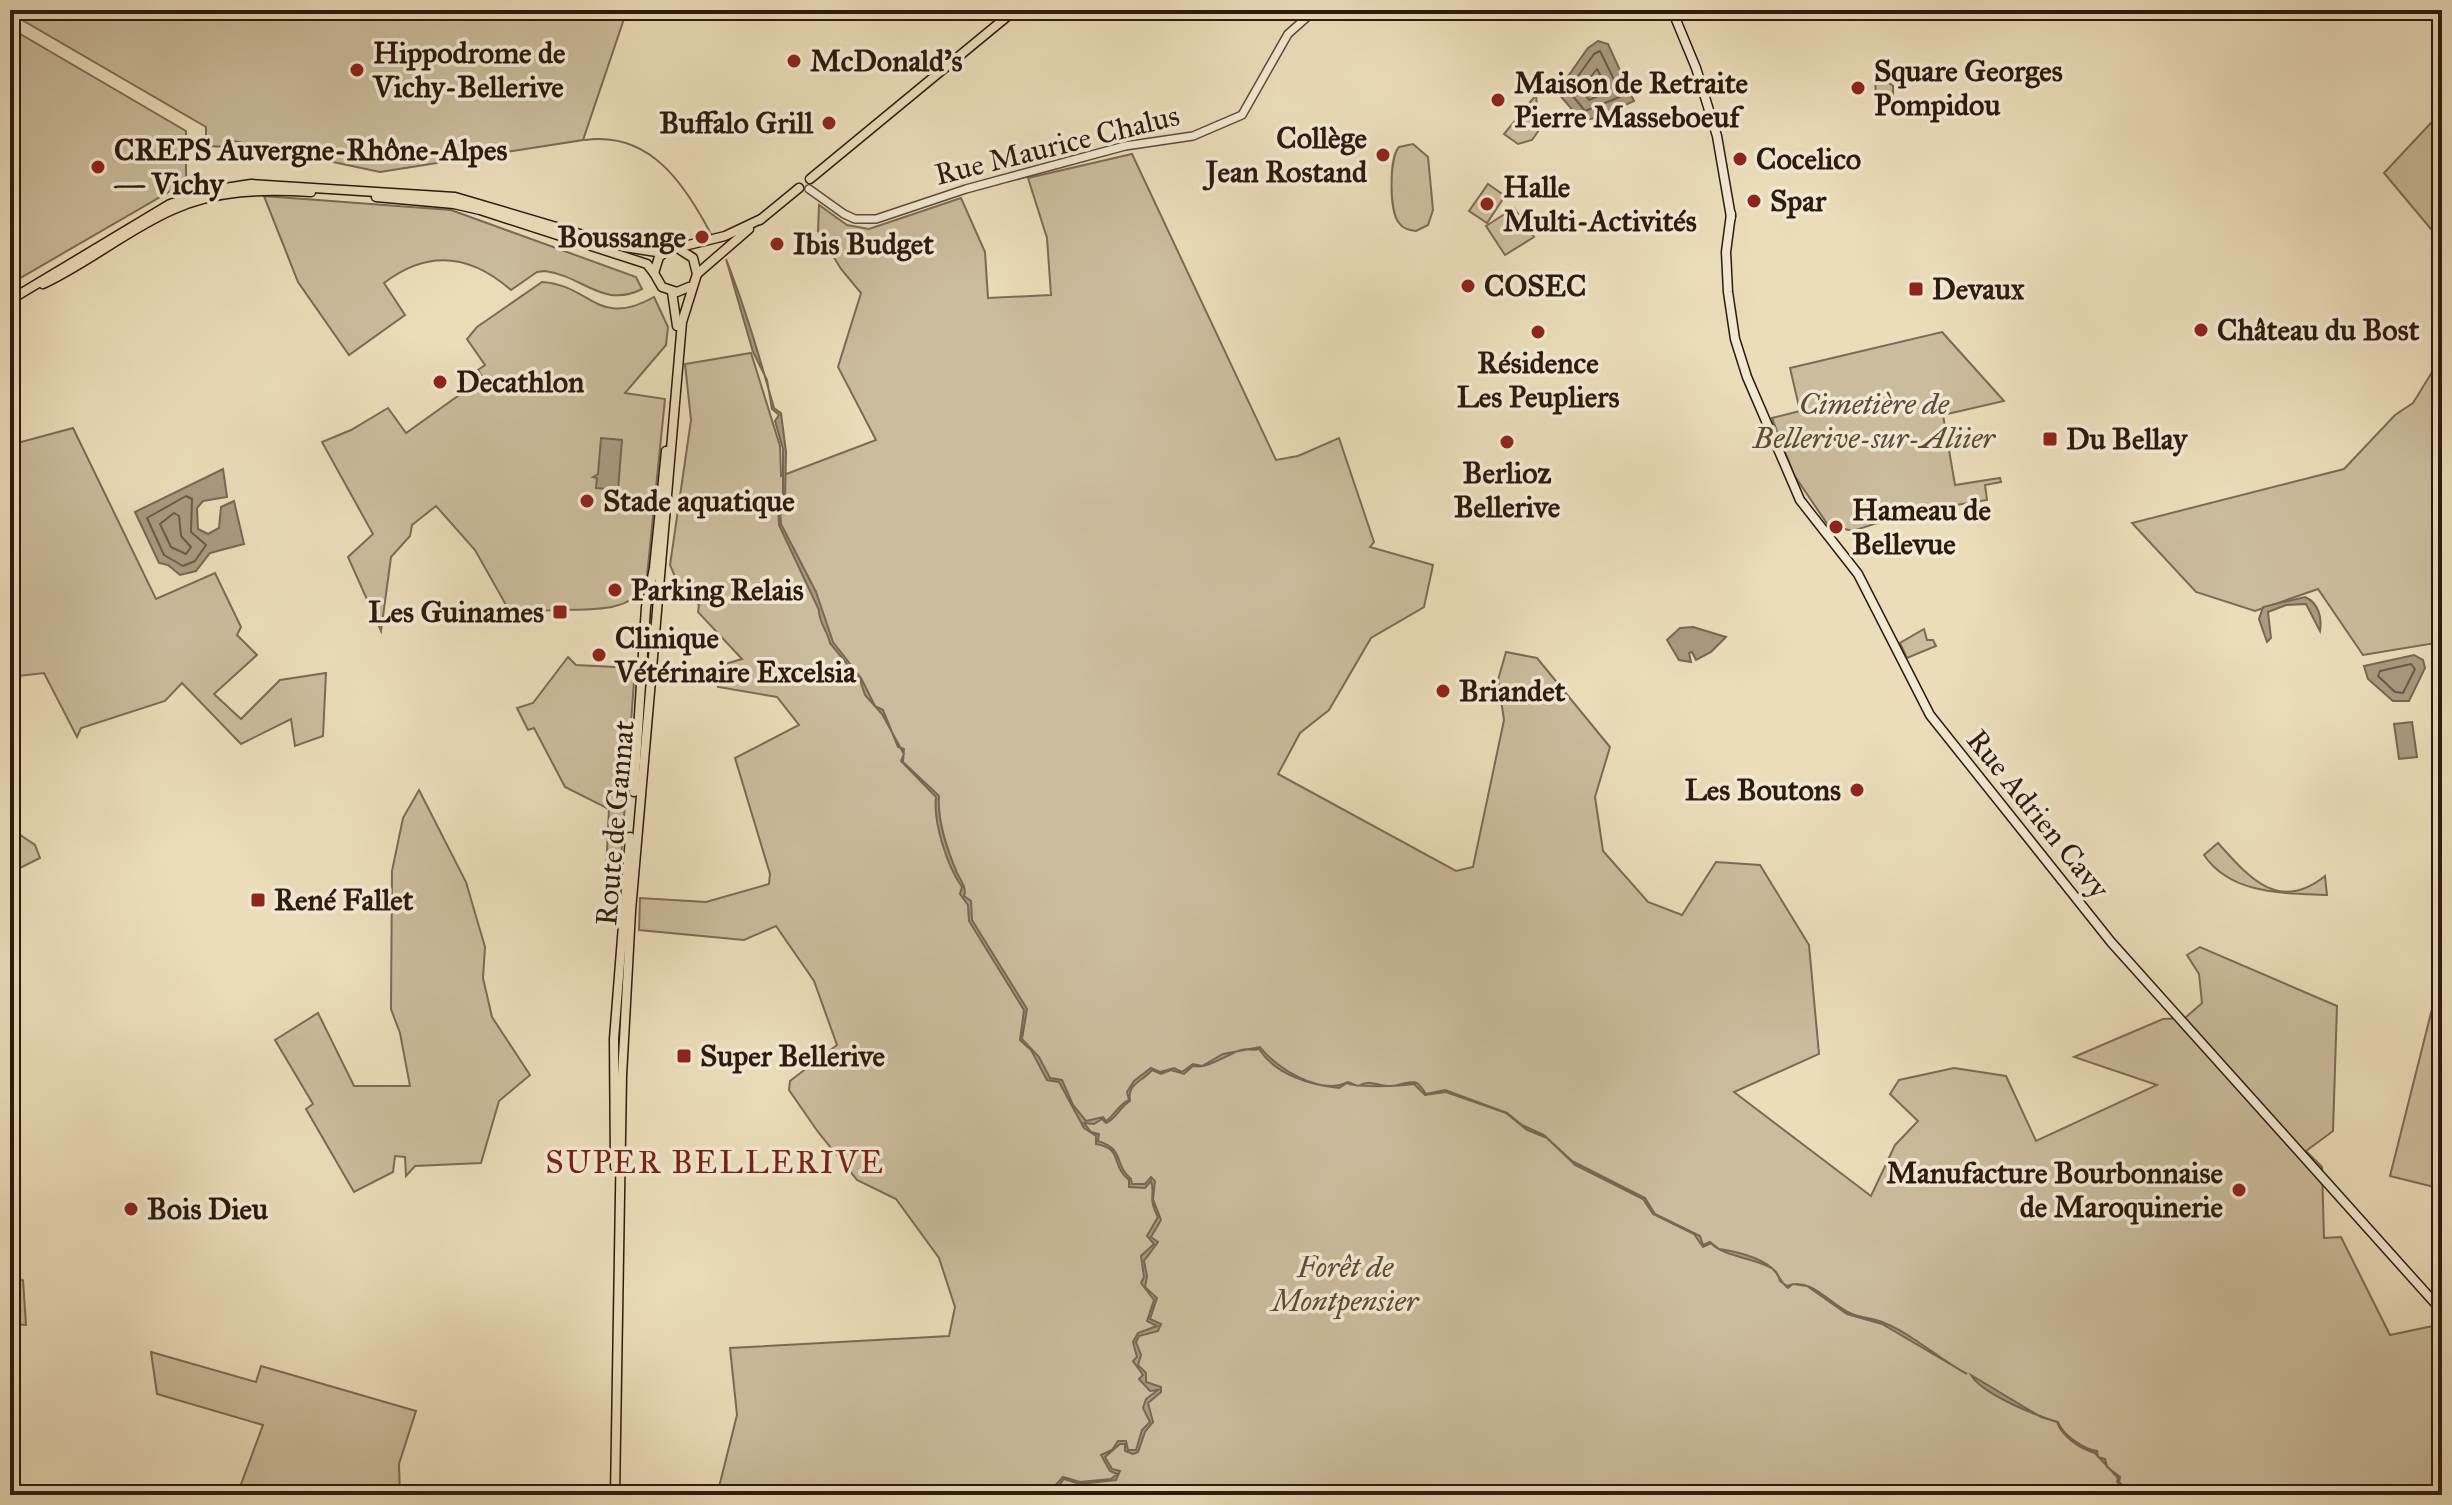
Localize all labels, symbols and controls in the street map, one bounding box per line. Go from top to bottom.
place label: Hippodrome de Vichy-Bellerive [372,35,566,105]
place label: McDonald's [810,43,962,79]
marker: McDonald's [785,52,803,70]
place label: Square Georges Pompidou [1874,53,2063,123]
marker: Hippodrome de Vichy-Bellerive [348,61,366,79]
place label: Maison de Retraite Pierre Masseboeuf [1514,65,1749,135]
marker: Square Georges Pompidou [1849,79,1867,97]
marker: Maison de Retraite Pierre Masseboeuf [1489,91,1507,109]
street label: Rue Maurice Chalus [931,97,1183,193]
place label: Buffalo Grill [659,105,814,141]
marker: Buffalo Grill [820,114,838,132]
place label: Collège Jean Rostand [1202,120,1368,191]
place label: CREPS Auvergne-Rhône-Alpes — Vichy [113,132,507,202]
place label: Cocelico [1756,141,1861,177]
marker: Collège Jean Rostand [1374,146,1392,164]
marker: Cocelico [1731,150,1749,168]
marker: CREPS Auvergne-Rhône-Alpes — Vichy [89,158,107,176]
place label: Halle Multi-Activités [1503,169,1697,239]
place label: Spar [1770,183,1827,219]
marker: Spar [1745,192,1763,210]
marker: Halle Multi-Activités [1478,195,1496,213]
place label: Boussange [558,219,687,255]
place label: Ibis Budget [793,226,934,262]
marker: Boussange [693,228,711,246]
marker: Ibis Budget [768,235,786,253]
place label: COSEC [1484,268,1587,304]
place label: Devaux [1932,271,2025,307]
marker: COSEC [1459,277,1477,295]
marker: Devaux [1907,280,1925,298]
place label: Château du Bost [2217,312,2420,348]
marker: Château du Bost [2192,321,2210,339]
marker: Résidence Les Peupliers [1529,323,1547,341]
place label: Résidence Les Peupliers [1457,345,1619,415]
place label: Decathlon [456,364,585,400]
marker: Decathlon [431,373,449,391]
park label: Cimetière de Bellerive-sur-Aliier [1751,386,1996,456]
place label: Du Bellay [2066,421,2188,457]
marker: Du Bellay [2041,430,2059,448]
marker: Berlioz Bellerive [1498,433,1516,451]
place label: Berlioz Bellerive [1454,455,1561,525]
place label: Stade aquatique [603,483,795,519]
marker: Stade aquatique [578,492,596,510]
place label: Hameau de Bellevue [1852,492,1991,562]
marker: Hameau de Bellevue [1827,518,1845,536]
place label: Parking Relais [631,572,804,608]
marker: Parking Relais [606,581,624,599]
place label: Les Guinames [368,594,544,630]
marker: Les Guinames [551,603,569,621]
place label: Clinique Vétérinaire Excelsia [614,620,857,690]
marker: Clinique Vétérinaire Excelsia [590,646,608,664]
place label: Briandet [1459,673,1566,709]
marker: Briandet [1434,682,1452,700]
street label: Route de Gannat [588,718,642,927]
street label: Rue Adrien Cavy [1959,722,2118,906]
place label: Les Boutons [1685,772,1841,808]
marker: Les Boutons [1848,781,1866,799]
place label: René Fallet [274,882,414,918]
marker: René Fallet [249,891,267,909]
place label: Super Bellerive [700,1038,886,1074]
marker: Super Bellerive [675,1047,693,1065]
district label: SUPER BELLERIVE [545,1143,885,1182]
place label: Manufacture Bourbonnaise de Maroquinerie [1886,1155,2224,1225]
marker: Manufacture Bourbonnaise de Maroquinerie [2230,1181,2248,1199]
place label: Bois Dieu [147,1191,268,1227]
marker: Bois Dieu [122,1200,140,1218]
park label: Forêt de Montpensier [1269,1249,1420,1320]

